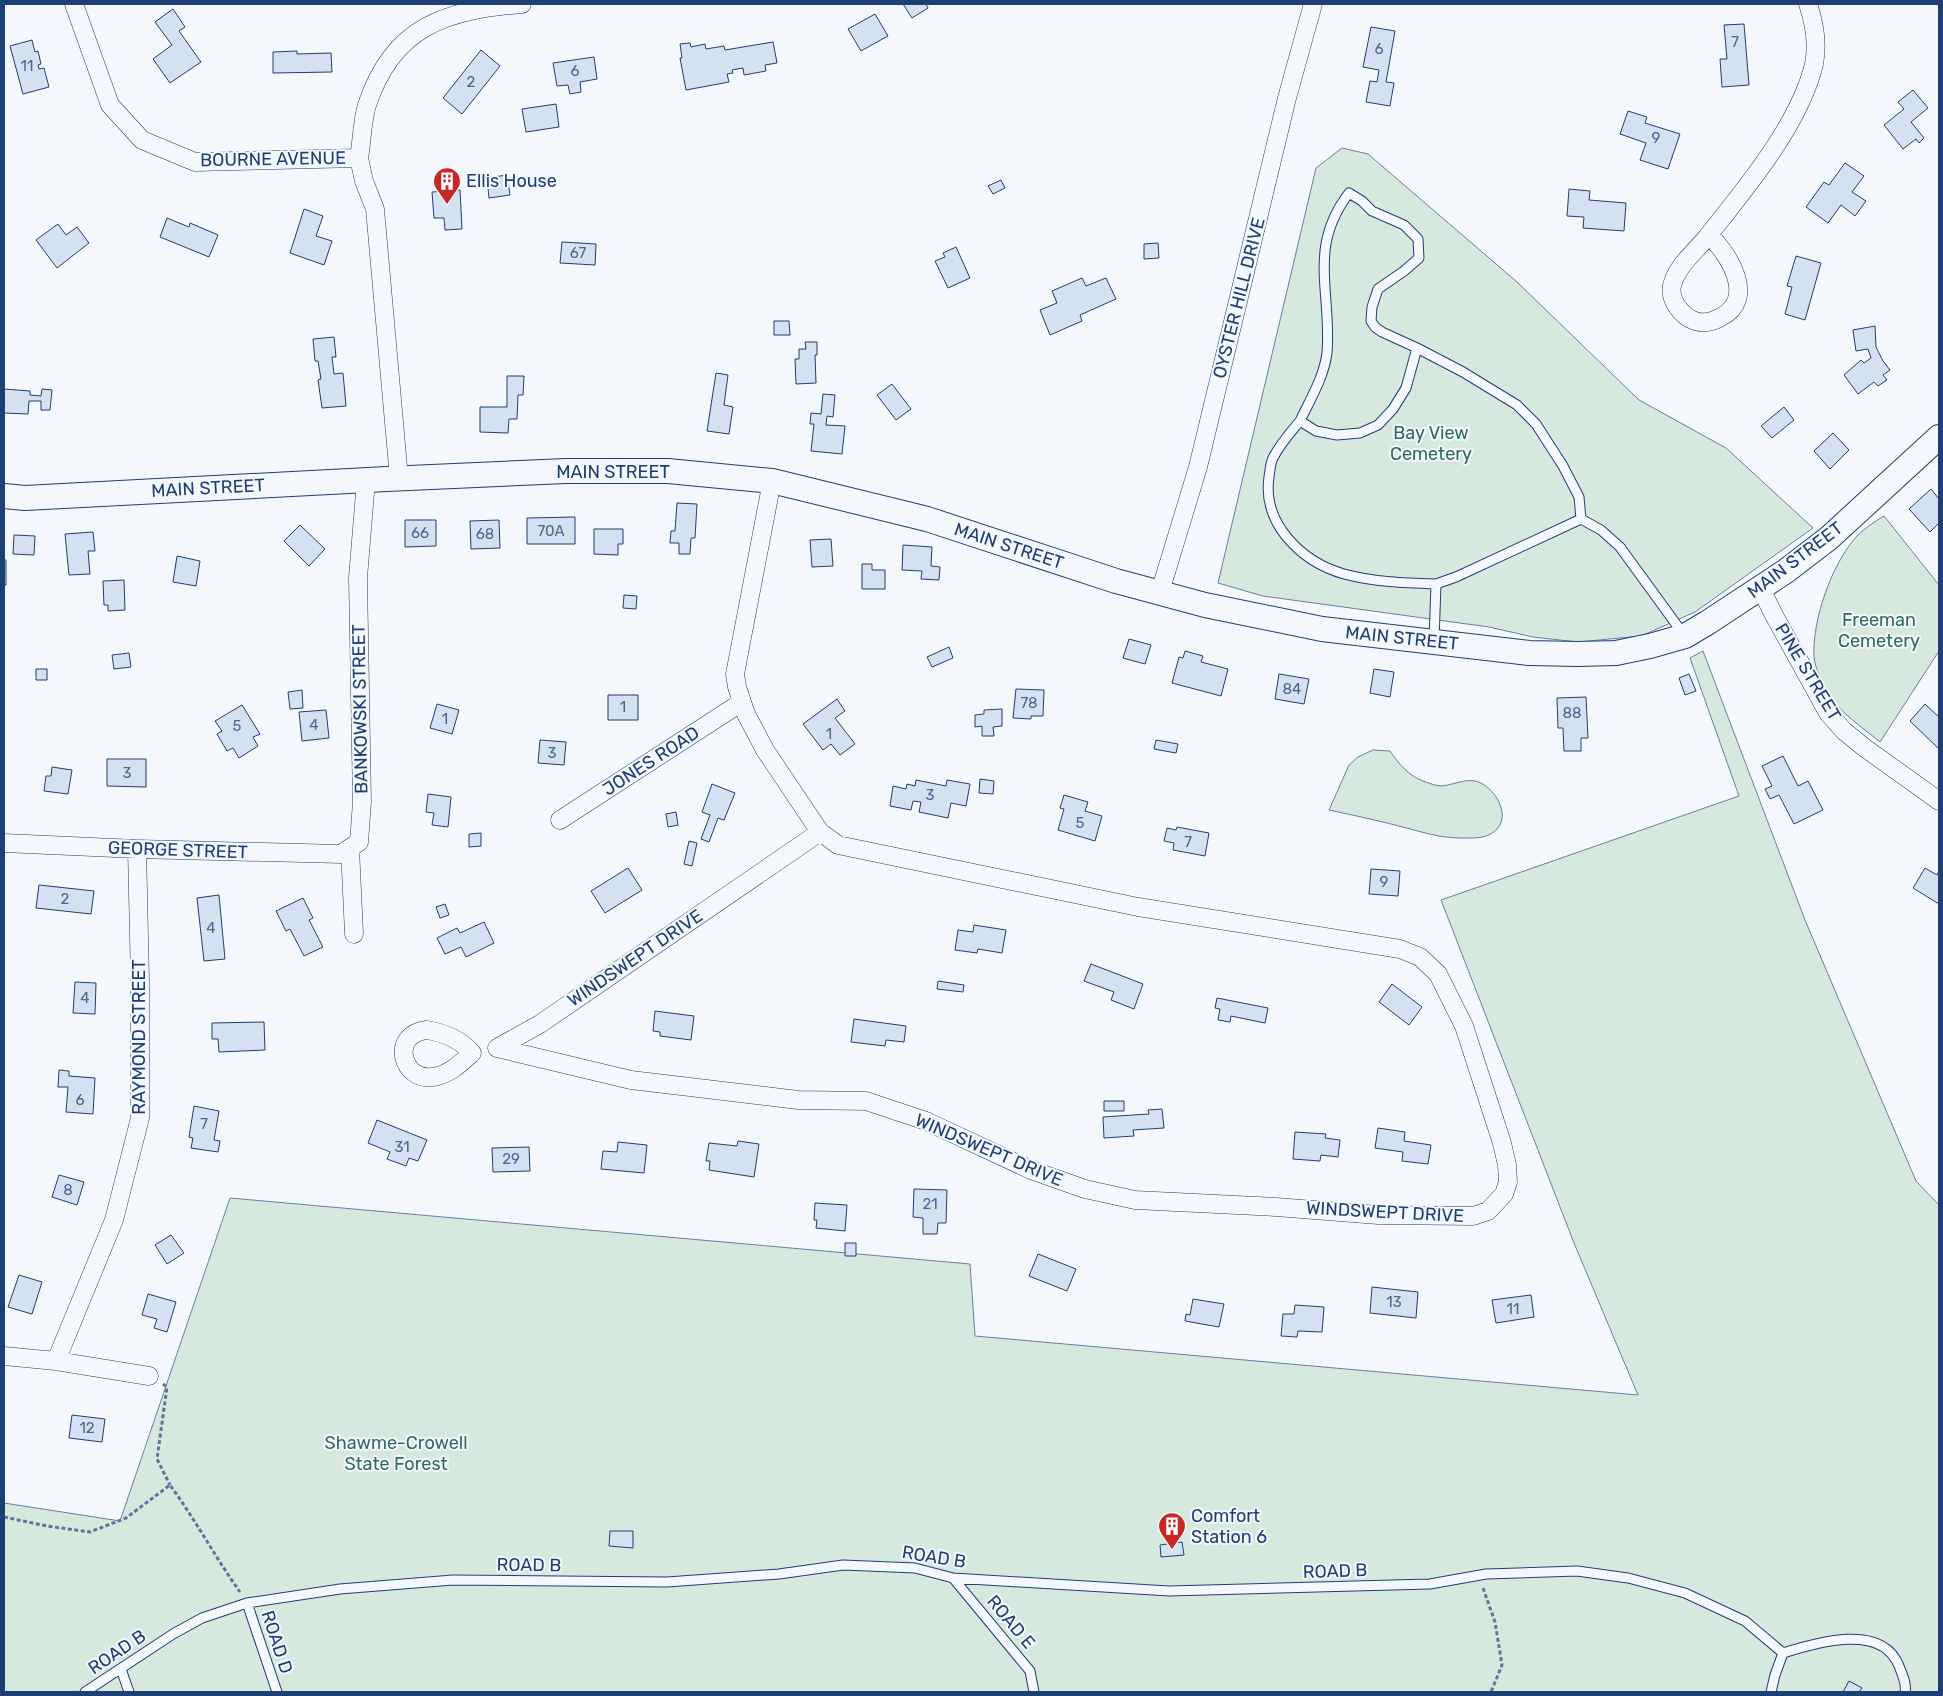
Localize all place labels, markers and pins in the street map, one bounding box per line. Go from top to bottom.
building icon: Ellis House [432,166,462,205]
place label: Ellis House [466,170,557,192]
place label: Comfort Station 6 [1191,1505,1267,1548]
building icon: Comfort Station 6 [1157,1511,1187,1550]

